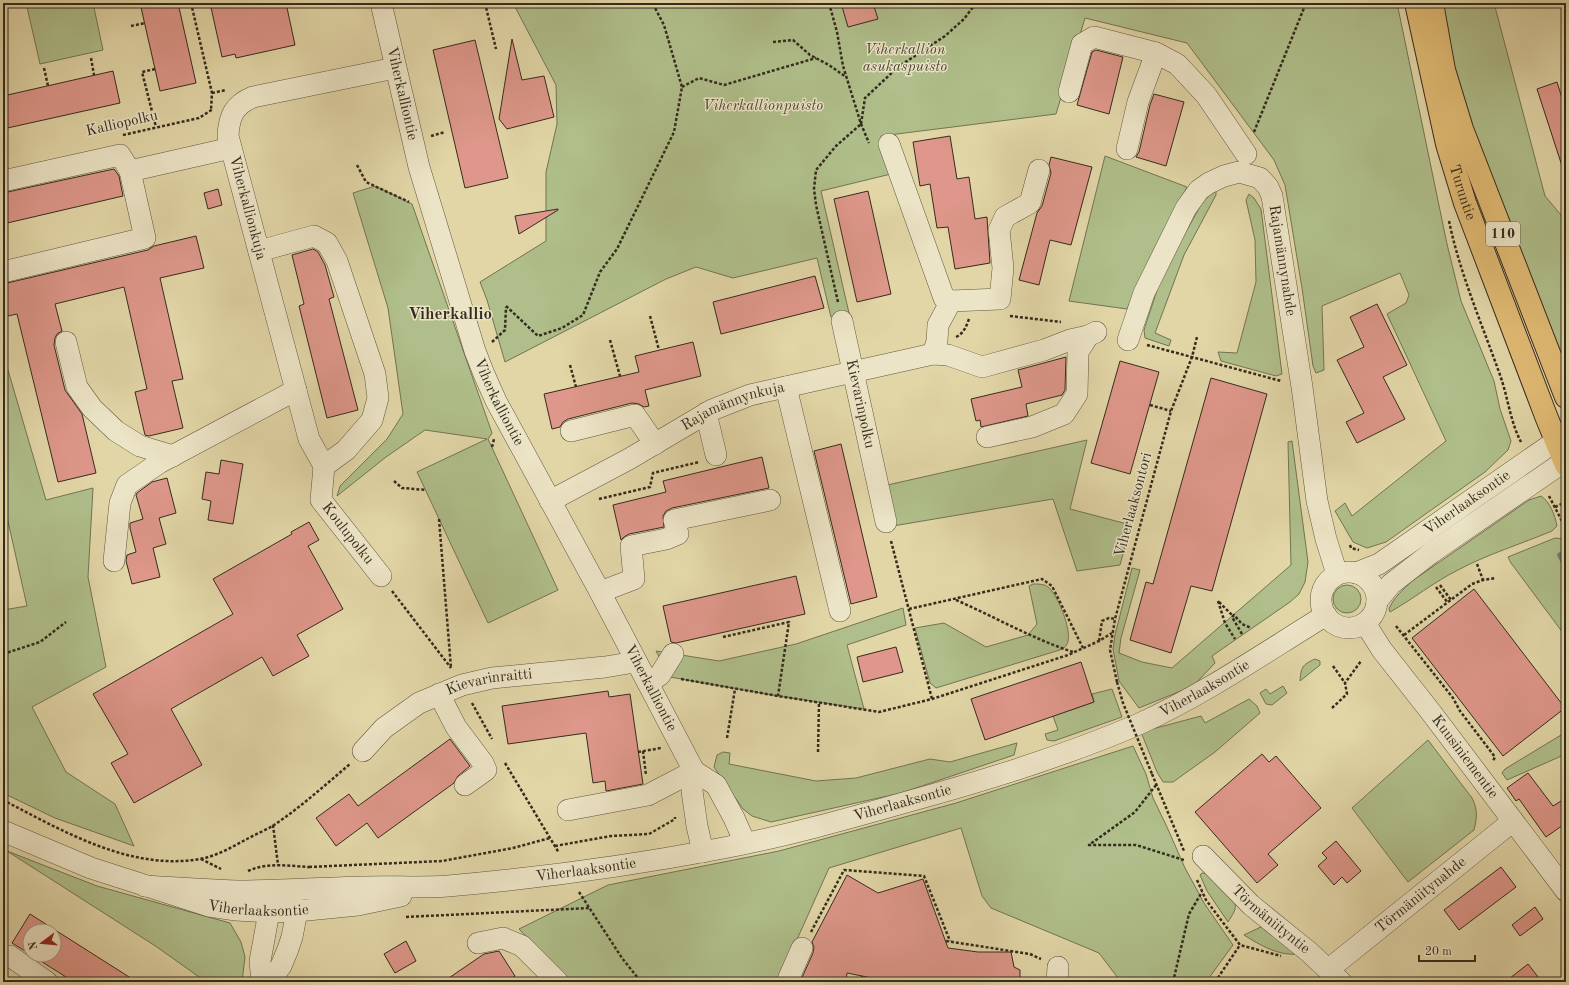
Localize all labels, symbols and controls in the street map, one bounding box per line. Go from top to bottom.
park label: Viherkallion asukaspuisto [863,43,947,75]
street label: Viherkalliontie [384,45,420,142]
park label: Viherkallionpuisto [703,99,823,114]
street label: Kalliopolku [85,108,159,140]
street label: Viherkallionkuja [226,154,268,262]
street label: Turuntie [1446,163,1478,222]
street label: Rajamännynahde [1266,204,1298,317]
road number: 110 [1486,222,1520,246]
district label: Viherkallio [408,306,492,323]
street label: Viherkalliontie [471,356,526,448]
street label: Kievarinpolku [843,358,877,450]
street label: Rajamännynkuja [679,380,787,434]
street label: Viherlaaksontori [1113,451,1155,559]
street label: Viherlaaksontie [1421,468,1513,538]
street label: Koulupolku [319,500,376,567]
street label: Viherkalliontie [622,642,679,734]
street label: Viherlaaksontie [1157,657,1252,720]
street label: Kievarinraitti [444,667,533,698]
street label: Kuusiniementie [1428,712,1501,801]
street label: Viherlaaksontie [852,782,953,824]
street label: Törmäniitynahde [1373,854,1469,936]
street label: Viherlaaksontie [535,856,637,884]
street label: Törmäniityntie [1229,882,1313,957]
street label: Viherlaaksontie [207,898,310,920]
north arrow [22,923,62,963]
scale bar [1419,937,1475,963]
text: N [27,939,40,951]
text: 20 m [1425,946,1452,958]

